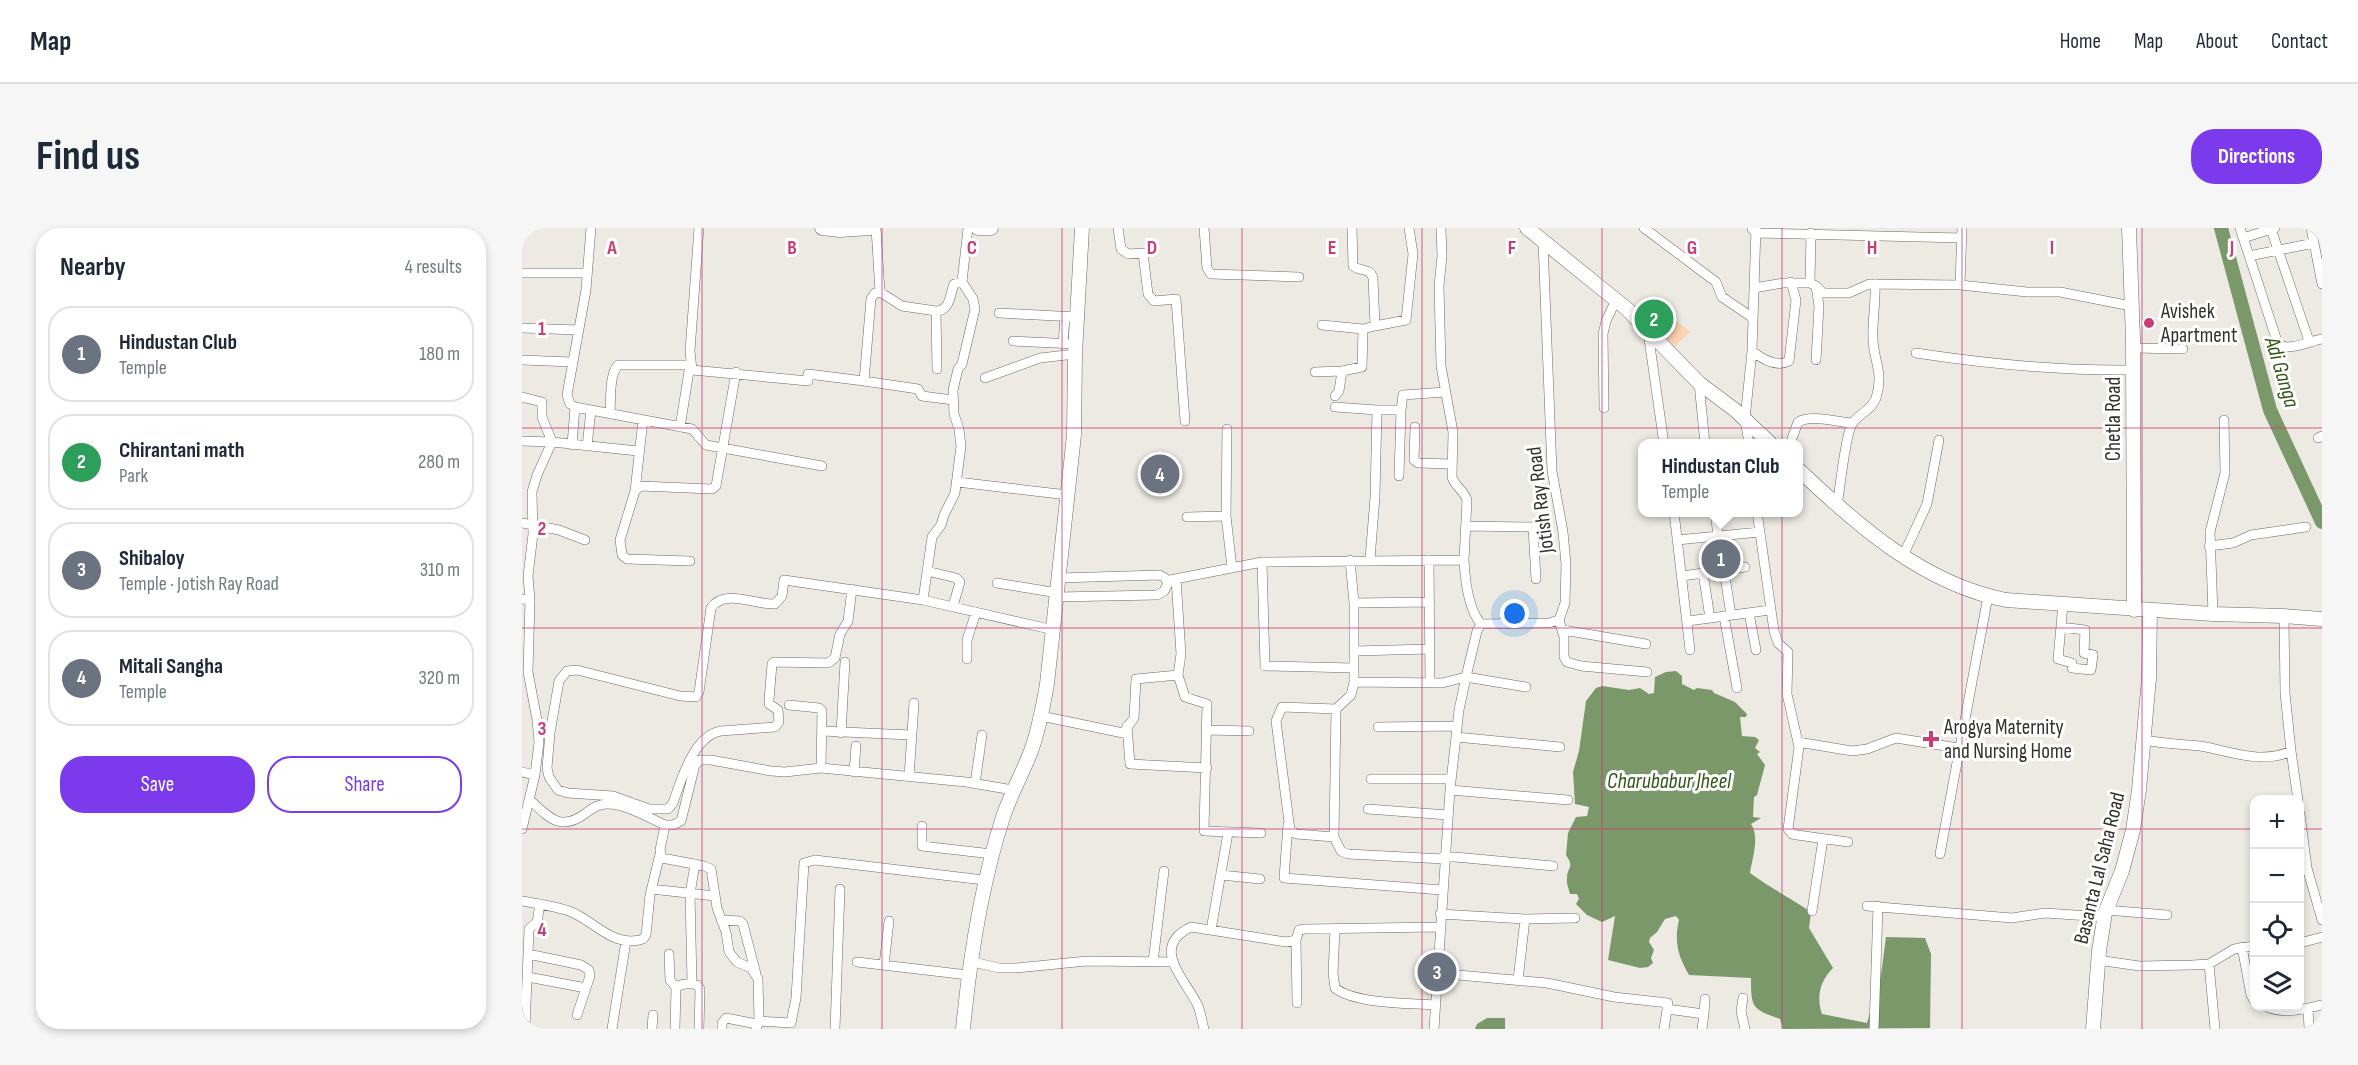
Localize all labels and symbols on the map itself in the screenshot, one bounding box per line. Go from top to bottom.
text: A [606,236,617,260]
text: B [787,236,797,260]
text: C [967,236,977,260]
text: D [1147,236,1157,260]
text: E [1328,236,1336,260]
text: F [1508,236,1516,260]
text: G [1687,236,1697,260]
text: H [1867,236,1877,260]
text: I [2050,236,2054,260]
text: J [2229,236,2234,260]
pin: 2 [1634,296,1674,341]
place label: Avishek Apartment [2160,299,2237,348]
marker: Avishek Apartment [2142,316,2156,330]
text: 1 [538,317,546,341]
water label: Adi Ganga [2258,333,2305,411]
street label: Chetla Road [2101,377,2126,461]
street label: Jotish Ray Road [1522,445,1560,556]
pin: 4 [1140,452,1180,496]
text: 2 [538,517,546,541]
pin: 1 [1702,536,1740,582]
your location [1500,599,1529,628]
place label: Arogya Maternity and Nursing Home [1943,715,2072,764]
text: 3 [538,717,547,741]
marker: Arogya Maternity and Nursing Home [1922,730,1940,748]
water label: Charubabur Jheel [1607,768,1732,795]
street label: Basanta Lal Saha Road [2069,790,2130,947]
text: 4 [537,918,547,942]
pin: 3 [1418,950,1456,994]

